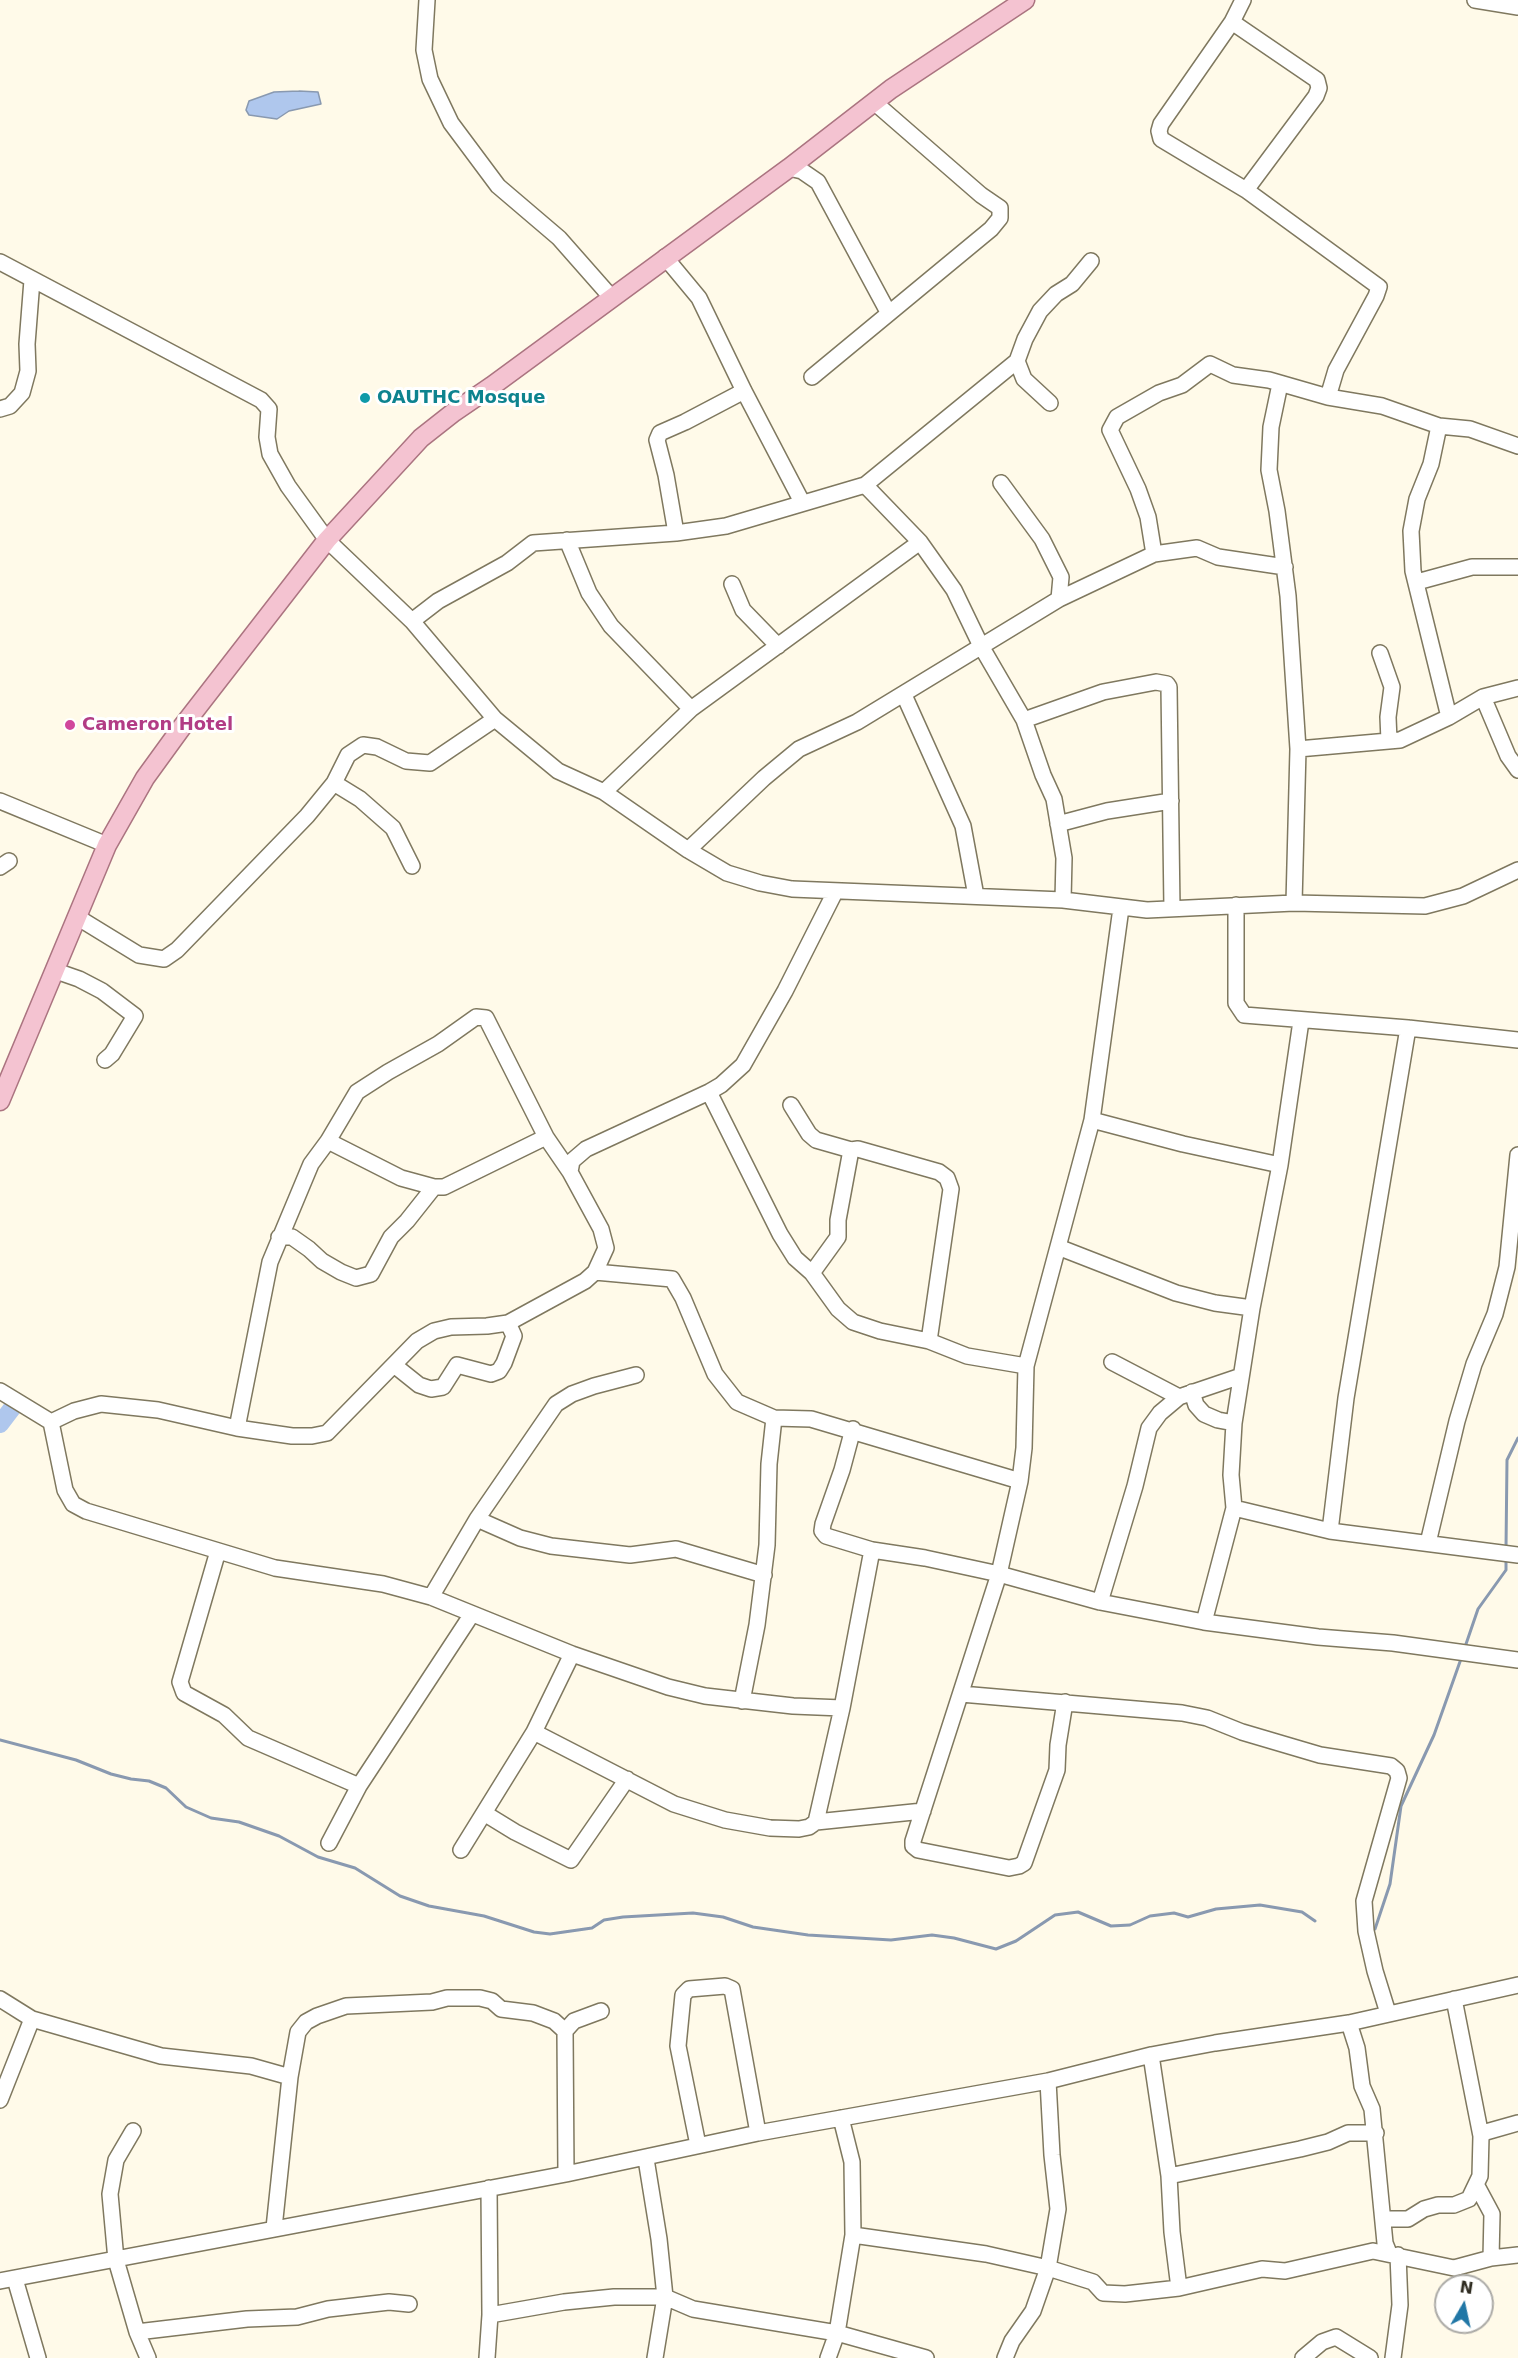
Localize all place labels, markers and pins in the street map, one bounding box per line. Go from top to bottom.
place label: OAUTHC Mosque [377,387,546,409]
marker: OAUTHC Mosque [358,391,372,405]
place label: Cameron Hotel [82,714,233,736]
marker: Cameron Hotel [63,718,77,732]

